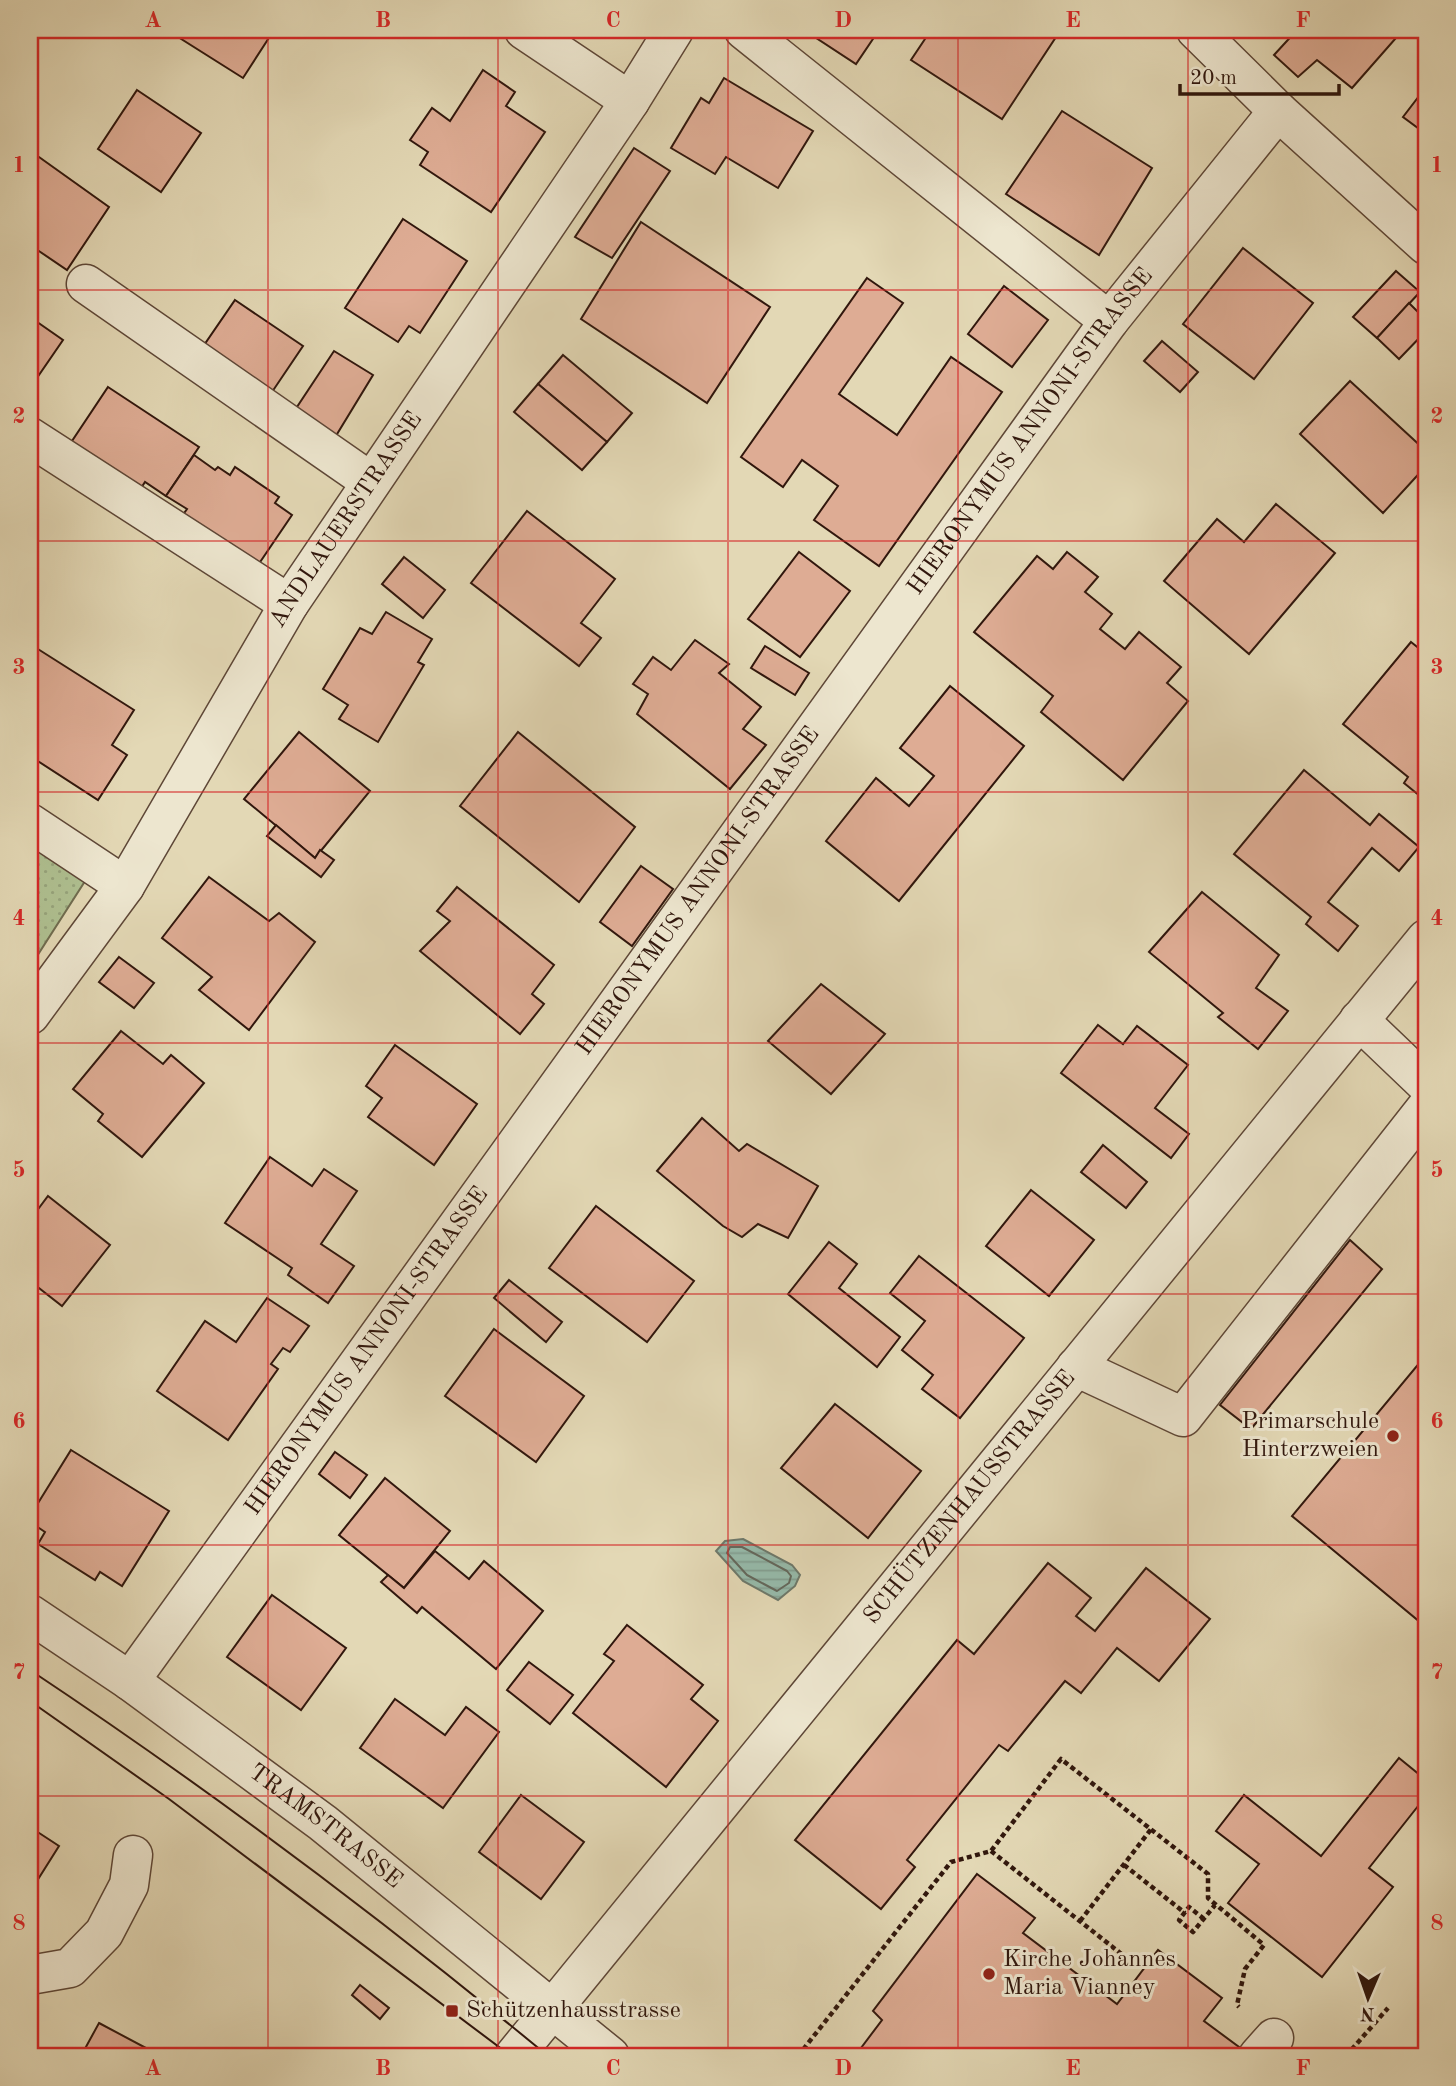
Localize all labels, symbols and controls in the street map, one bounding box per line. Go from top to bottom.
text: A [144,9,162,32]
text: B [375,9,391,32]
text: C [605,9,621,32]
text: D [834,9,852,32]
text: E [1065,9,1081,32]
text: F [1295,9,1311,32]
scale bar [1180,52,1339,96]
text: 20 m [1190,68,1237,89]
text: 1 [12,154,26,177]
text: 1 [1430,154,1444,177]
street label: HIERONYMUS ANNONI-STRASSE [904,264,1158,600]
text: 2 [12,405,26,428]
text: 2 [1430,405,1444,428]
street label: ANDLAUERSTRASSE [266,408,427,632]
text: 3 [12,656,26,679]
text: 3 [1430,656,1444,679]
street label: HIERONYMUS ANNONI-STRASSE [572,723,825,1060]
text: 4 [12,907,26,930]
text: 4 [1430,907,1444,930]
text: 5 [12,1159,26,1182]
text: 5 [1430,1159,1444,1182]
street label: HIERONYMUS ANNONI-STRASSE [241,1183,493,1520]
street label: SCHÜTZENHAUSSTRASSE [860,1366,1080,1629]
text: 6 [12,1410,26,1433]
place label: Primarschule Hinterzweien [1241,1410,1379,1462]
text: 6 [1430,1410,1444,1433]
marker: Primarschule Hinterzweien [1385,1428,1401,1444]
text: 7 [12,1661,26,1684]
text: 7 [1430,1661,1444,1684]
street label: TRAMSTRASSE [244,1760,406,1894]
text: 8 [12,1912,26,1935]
text: 8 [1430,1912,1444,1935]
place label: Kirche Johannes Maria Vianney [1003,1948,1176,2000]
north arrow [1334,1964,1404,2034]
marker: Kirche Johannes Maria Vianney [981,1966,997,1982]
place label: Schützenhausstrasse [466,1999,681,2023]
marker: Schützenhausstrasse [444,2003,460,2019]
text: N [1359,2003,1375,2022]
text: A [144,2057,162,2080]
text: B [375,2057,391,2080]
text: C [605,2057,621,2080]
text: D [834,2057,852,2080]
text: E [1065,2057,1081,2080]
text: F [1295,2057,1311,2080]

